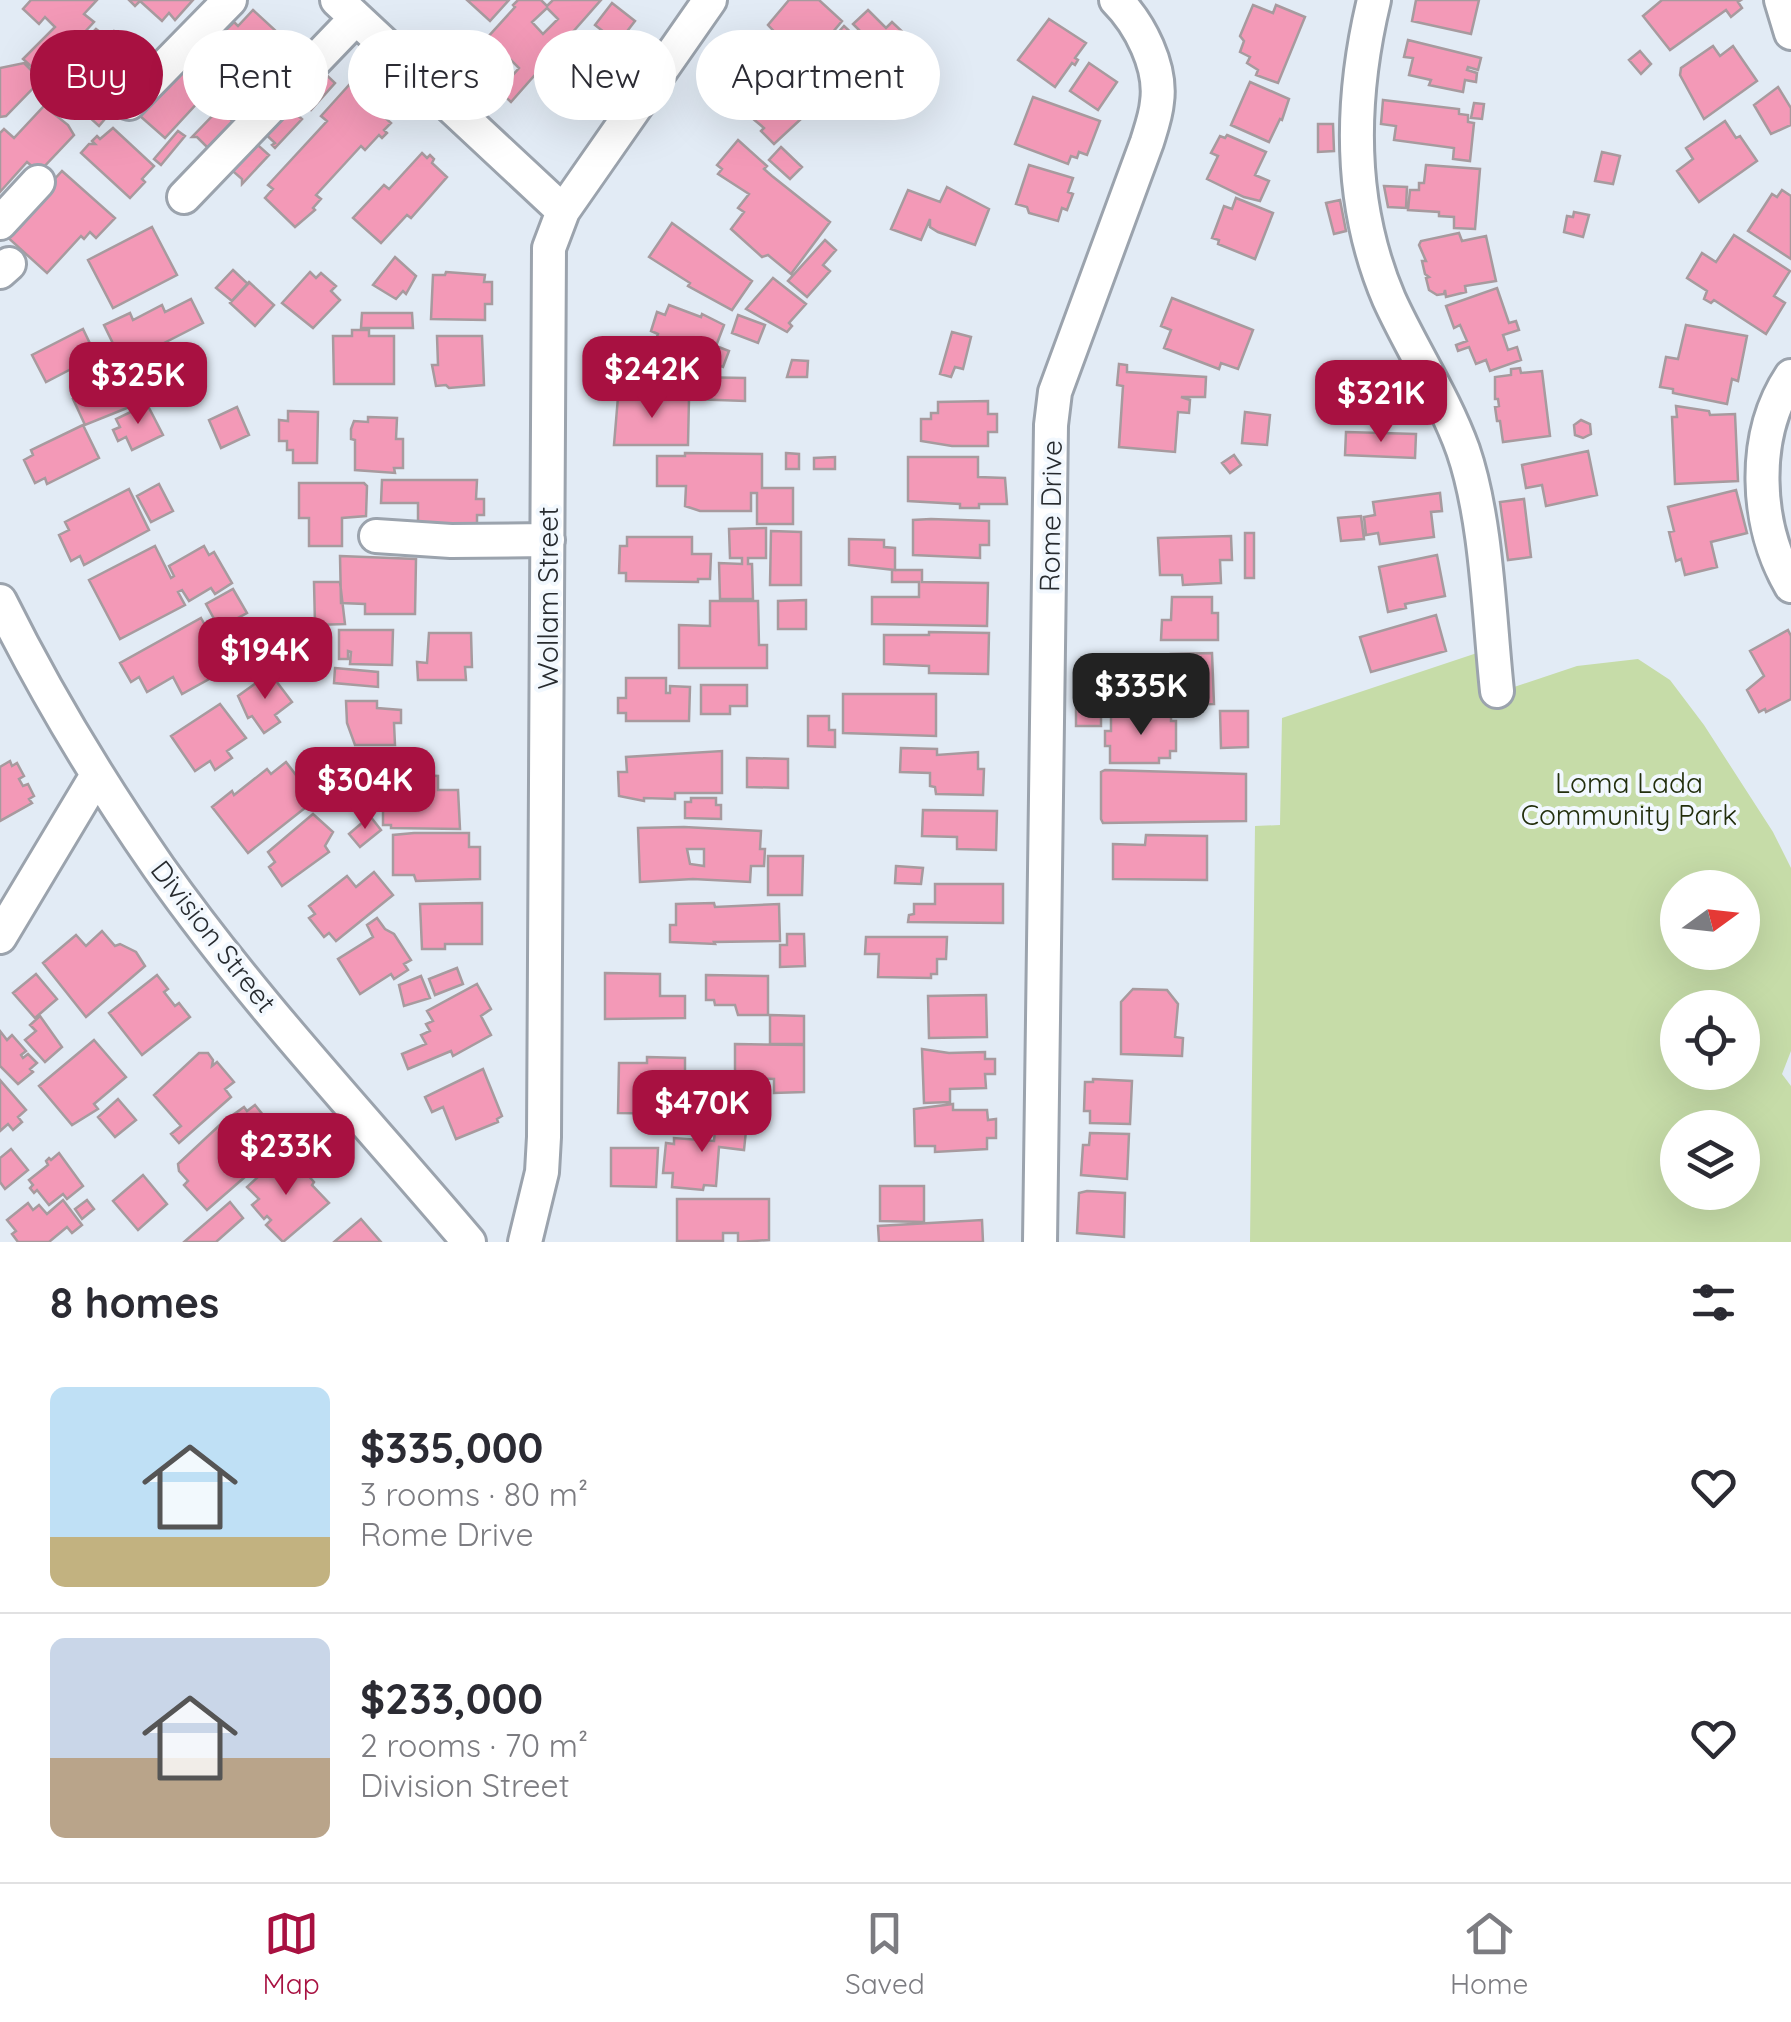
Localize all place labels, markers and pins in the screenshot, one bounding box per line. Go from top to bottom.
pin: $242K [582,336,722,421]
pin: $325K [68,342,208,427]
pin: $321K [1311,360,1451,445]
pin: $194K [195,617,335,702]
pin: $335K [1071,653,1211,738]
pin: $304K [295,747,435,832]
pin: $470K [632,1070,772,1155]
pin: $233K [216,1113,356,1198]

